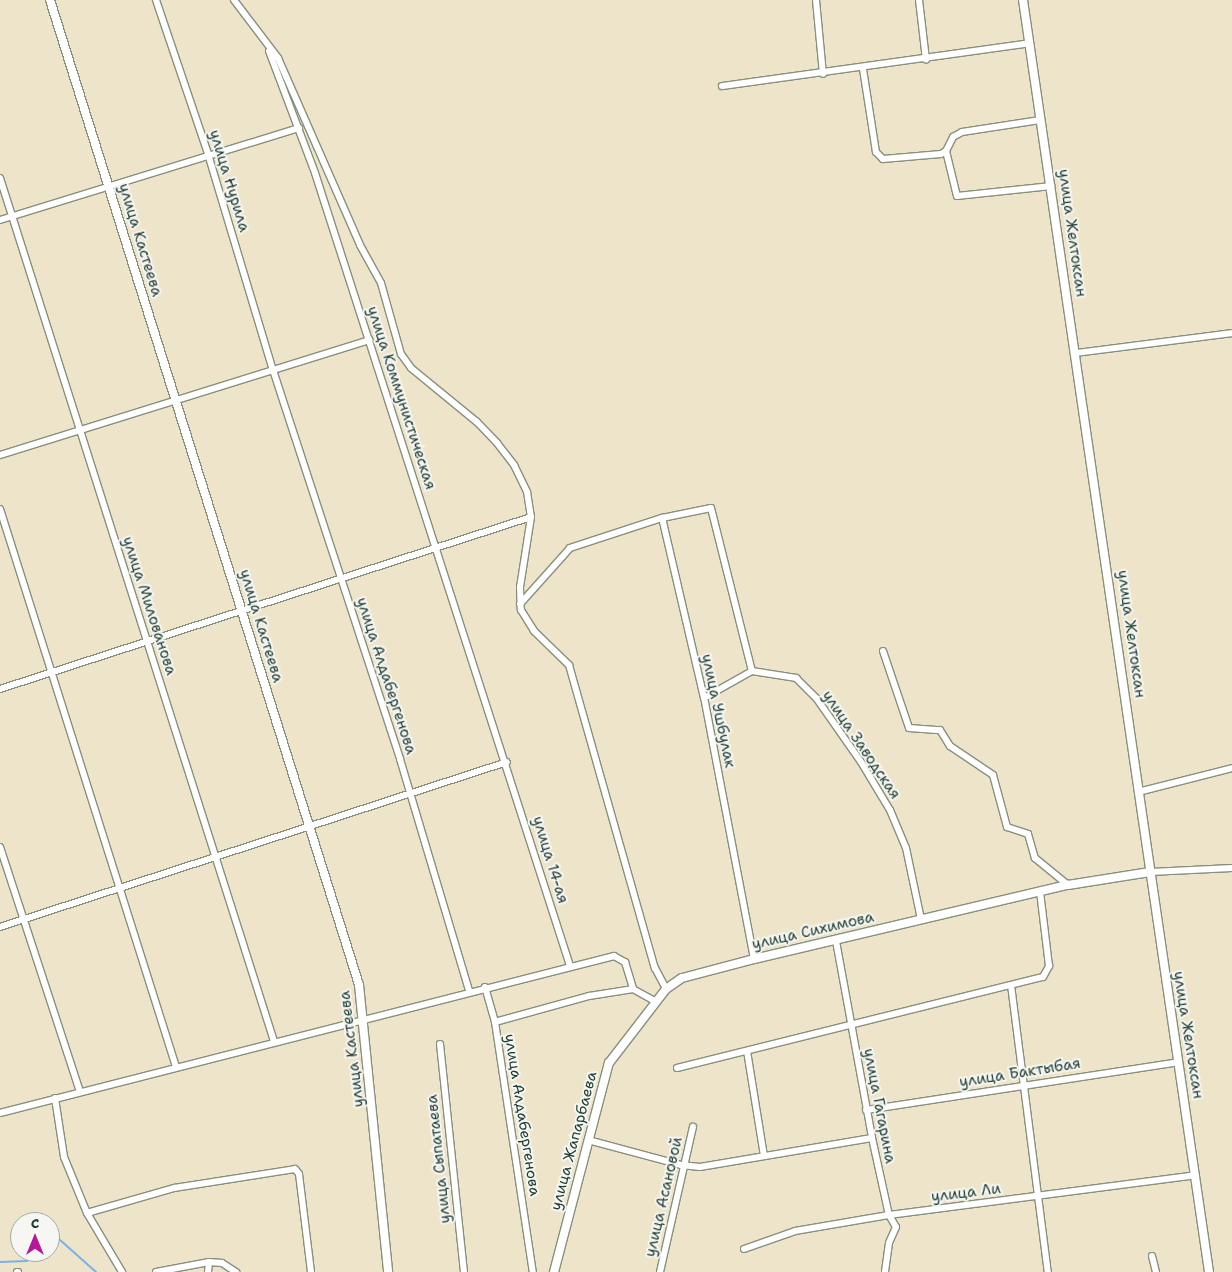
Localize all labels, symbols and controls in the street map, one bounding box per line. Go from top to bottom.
street label: улица Нурила [205,128,253,234]
street label: улица Желтоксан [1054,168,1090,298]
street label: улица Кастеева [114,181,166,299]
street label: улица Коммунистическая [363,304,439,492]
street label: улица Милованова [118,534,180,678]
street label: улица Кастеева [235,567,287,685]
street label: улица Желтоксан [1113,569,1149,699]
street label: улица Алдабергенова [352,595,420,757]
street label: улица Ушбулак [697,652,739,770]
street label: улица Заводская [818,687,904,803]
street label: улица 14-ая [528,814,572,906]
street label: улица Сихимова [750,908,876,954]
street label: улица Желтоксан [1169,970,1207,1100]
street label: улица Кастеева [336,990,368,1108]
street label: улица Алдабергенова [500,1033,544,1197]
street label: улица Гагарина [859,1047,899,1165]
street label: улица Бактыбая [958,1055,1082,1091]
street label: улица Жапарбаева [547,1070,601,1212]
street label: улица Сыпатаева [423,1094,455,1224]
street label: улица Асановой [641,1135,687,1259]
street label: улица Ли [930,1180,1002,1206]
north arrow [10,1212,60,1262]
text: С [31,1214,39,1232]

